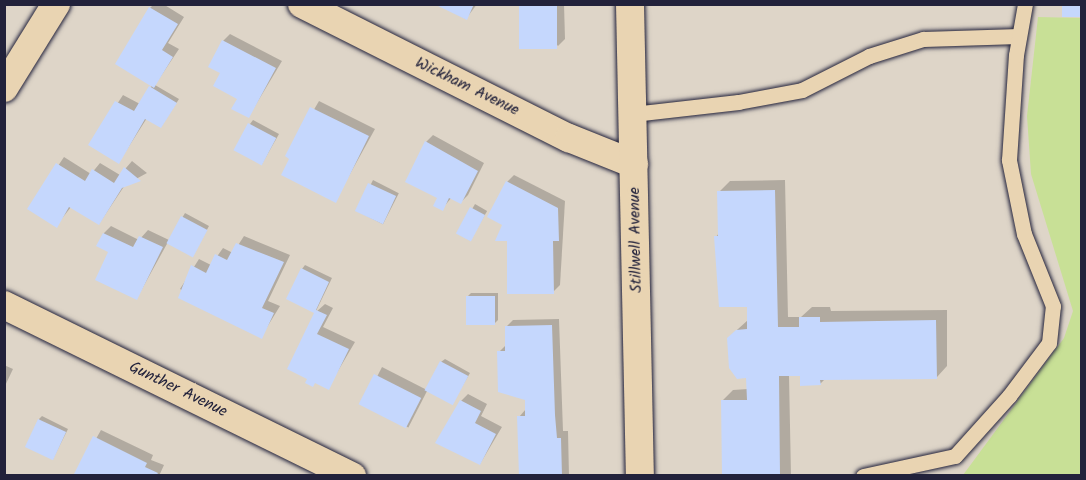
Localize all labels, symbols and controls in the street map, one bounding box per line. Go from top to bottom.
street label: Wickham Avenue [412,54,522,120]
street label: Stillwell Avenue [625,187,647,293]
street label: Gunther Avenue [126,358,230,422]

